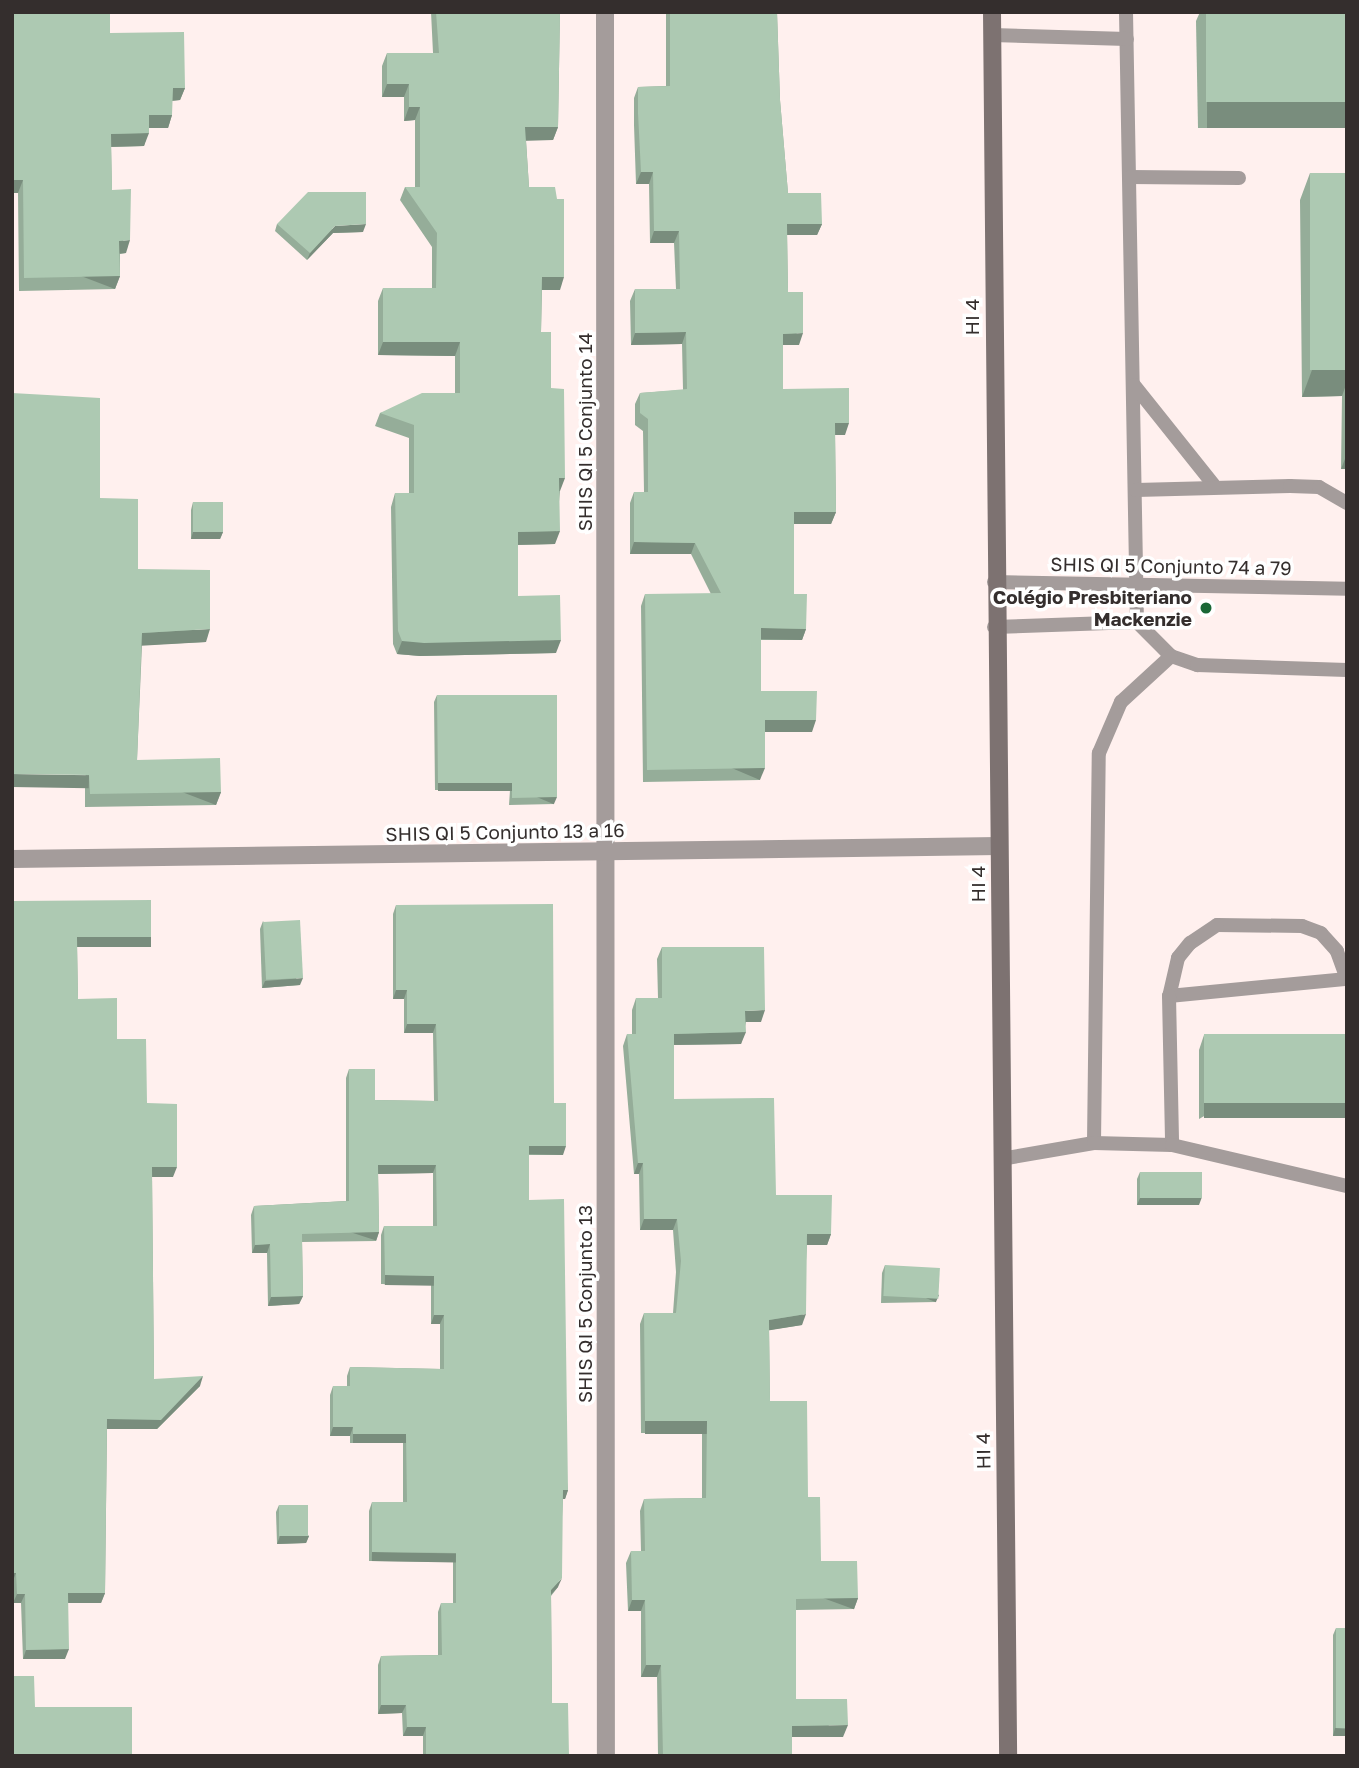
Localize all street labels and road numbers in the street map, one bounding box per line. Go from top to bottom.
street label: HI 4 [961,299,983,335]
street label: SHIS QI 5 Conjunto 14 [574,333,596,531]
street label: SHIS QI 5 Conjunto 74 a 79 [1050,552,1292,580]
street label: SHIS QI 5 Conjunto 13 a 16 [385,819,625,845]
street label: HI 4 [967,866,989,902]
street label: SHIS QI 5 Conjunto 13 [574,1205,596,1403]
street label: HI 4 [971,1432,995,1470]

